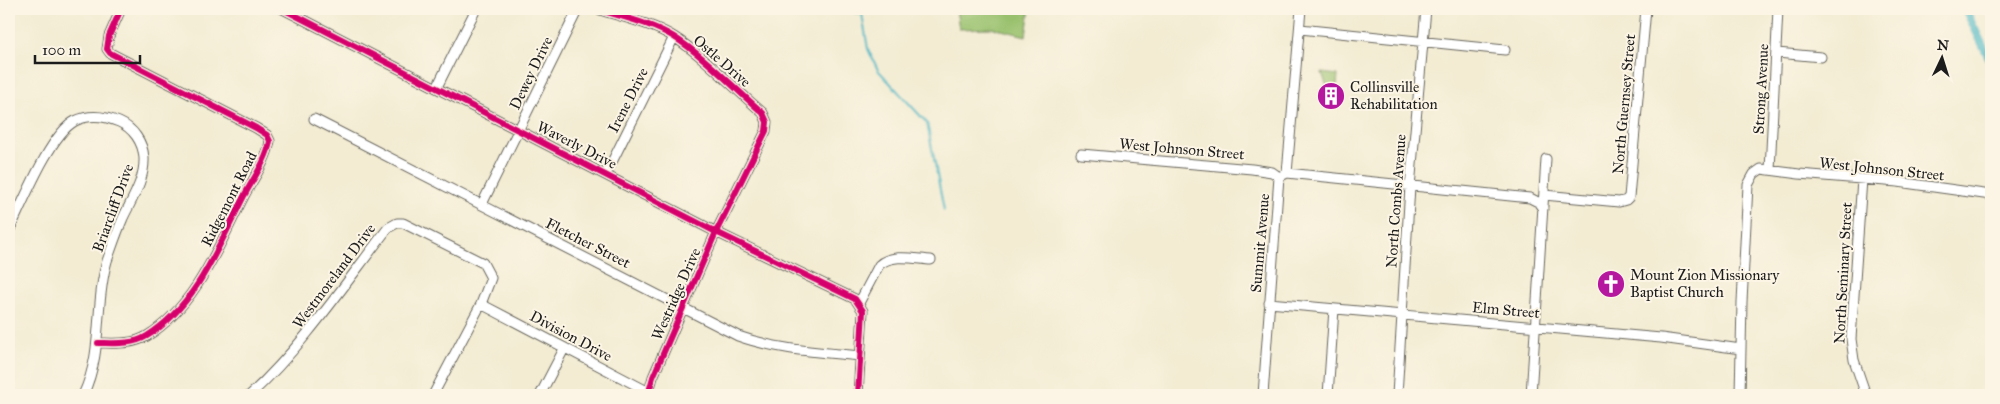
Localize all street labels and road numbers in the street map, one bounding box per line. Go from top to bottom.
street label: Ostle Drive [690,31,754,91]
street label: North Guernsey Street [1609,32,1639,175]
street label: Dewey Drive [506,34,556,112]
street label: Strong Avenue [1750,43,1772,135]
street label: Irene Drive [604,65,652,135]
street label: Waverly Drive [534,117,620,173]
street label: North Combs Avenue [1382,134,1410,268]
street label: West Johnson Street [1119,135,1246,164]
street label: Ridgemont Road [197,148,261,249]
street label: West Johnson Street [1819,153,1946,186]
street label: Briarcliff Drive [89,161,137,255]
street label: Summit Avenue [1247,193,1273,293]
street label: North Seminary Street [1830,201,1856,344]
street label: Fletcher Street [543,214,634,272]
street label: Westmoreland Drive [289,220,379,332]
street label: Westridge Drive [648,245,704,343]
street label: Elm Street [1471,298,1541,322]
street label: Division Drive [527,307,615,365]

